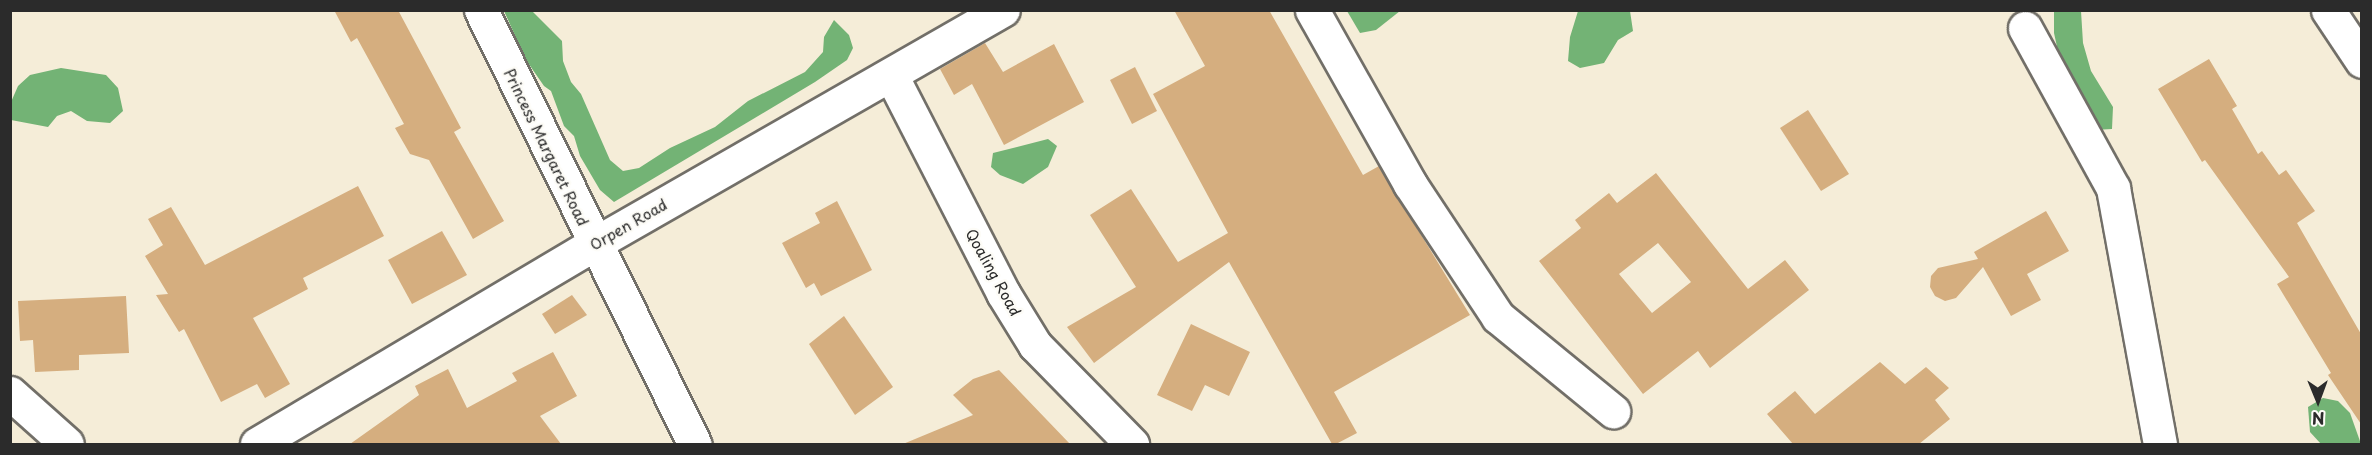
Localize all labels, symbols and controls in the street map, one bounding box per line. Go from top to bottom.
street label: Princess Margaret Road [501,65,593,229]
street label: Orpen Road [587,195,669,253]
street label: Qoaling Road [963,225,1025,319]
north arrow [2288,371,2348,431]
text: N [2312,407,2325,431]

